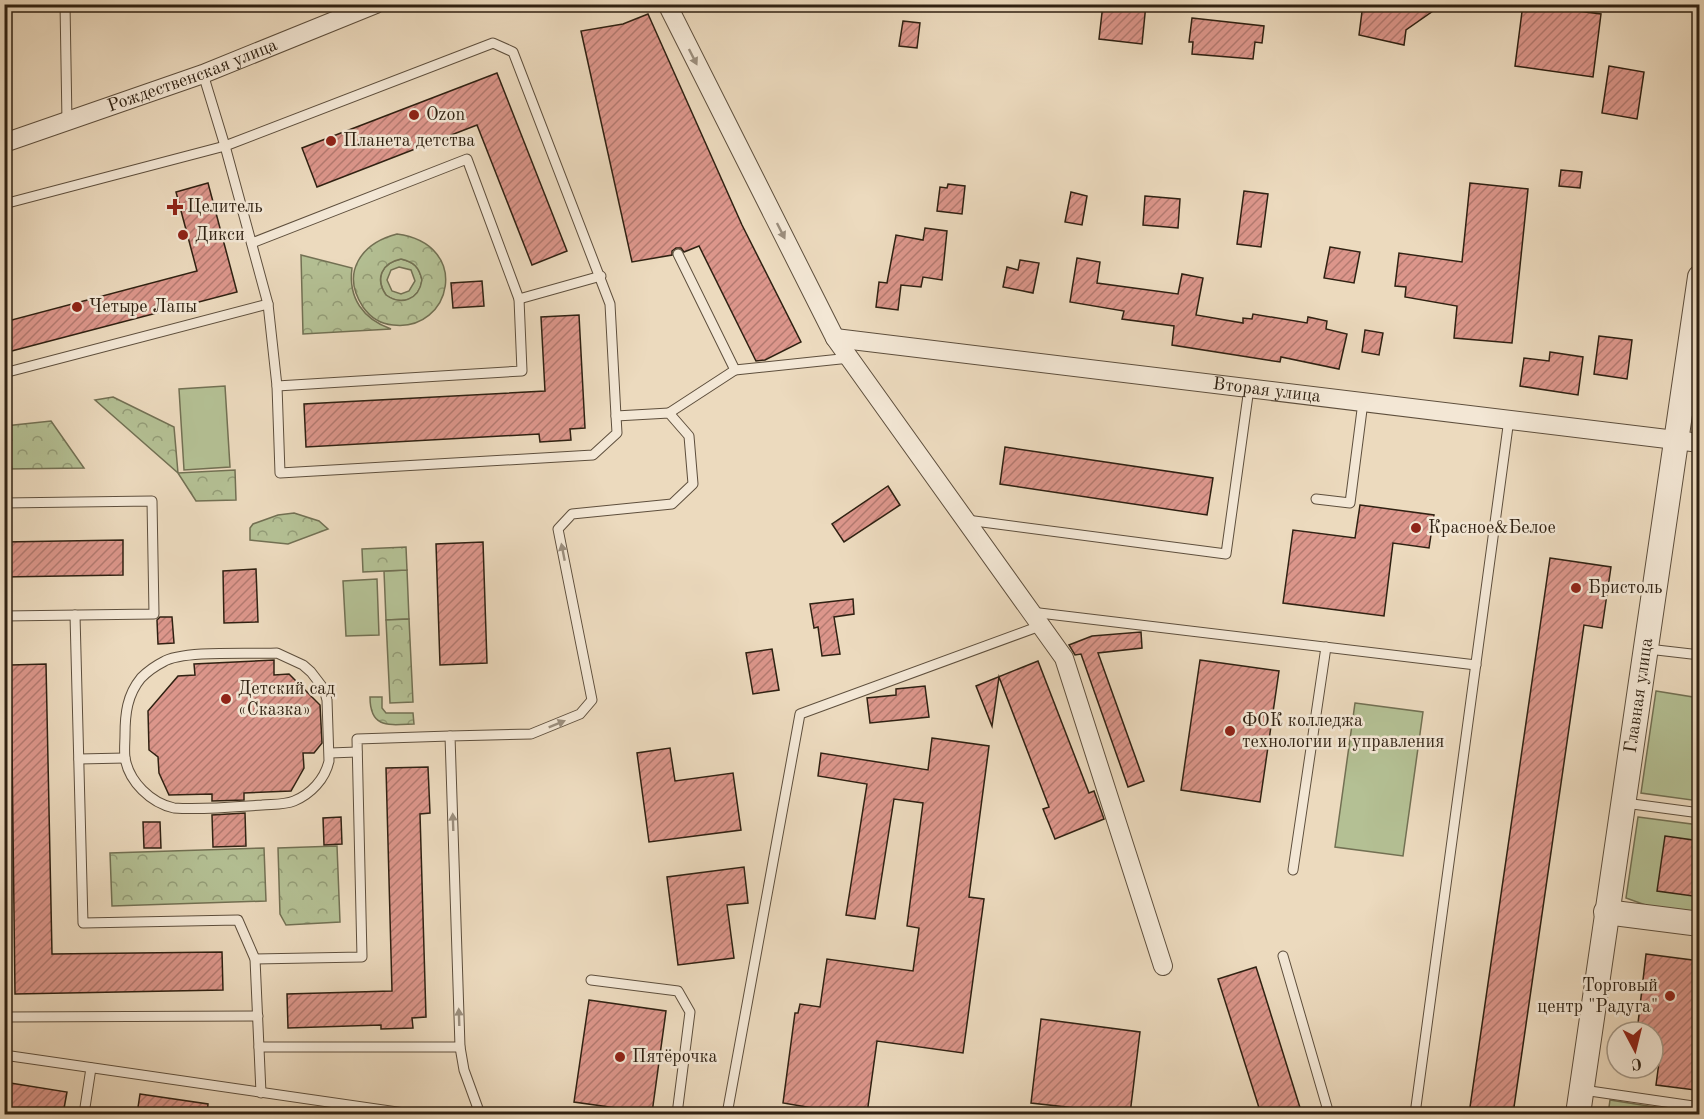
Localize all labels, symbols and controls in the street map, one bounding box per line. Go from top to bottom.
street label: Рождественская улица [105,36,280,115]
one-way arrow [688,48,698,65]
place label: Ozon [426,106,465,124]
marker: Ozon [407,108,421,122]
place label: Планета детства [343,132,475,150]
marker: Планета детства [324,134,338,148]
place label: Целитель [187,198,263,216]
marker: Целитель [168,200,182,214]
one-way arrow [775,222,785,240]
place label: Дикси [195,226,245,244]
marker: Дикси [176,228,190,242]
place label: Четыре Лапы [89,298,197,316]
marker: Четыре Лапы [70,300,84,314]
street label: Вторая улица [1212,375,1322,406]
place label: Красное&Белое [1428,519,1556,537]
marker: Красное&Белое [1409,521,1423,535]
one-way arrow [558,542,567,561]
place label: Бристоль [1588,579,1662,597]
marker: Бристоль [1569,581,1583,595]
street label: Главная улица [1622,637,1656,754]
place label: Детский сад «Сказка» [238,680,335,719]
marker: Детский сад «Сказка» [219,692,233,706]
place label: ФОК колледжа технологии и управления [1242,712,1444,751]
one-way arrow [548,719,566,729]
marker: ФОК колледжа технологии и управления [1223,724,1237,738]
one-way arrow [448,813,458,832]
place label: Торговый центр "Радуга" [1537,977,1658,1016]
marker: Торговый центр "Радуга" [1663,989,1677,1003]
one-way arrow [454,1008,463,1027]
north arrow [1605,1020,1665,1080]
place label: Пятёрочка [632,1048,718,1066]
marker: Пятёрочка [613,1050,627,1064]
text: С [1630,1054,1643,1071]

